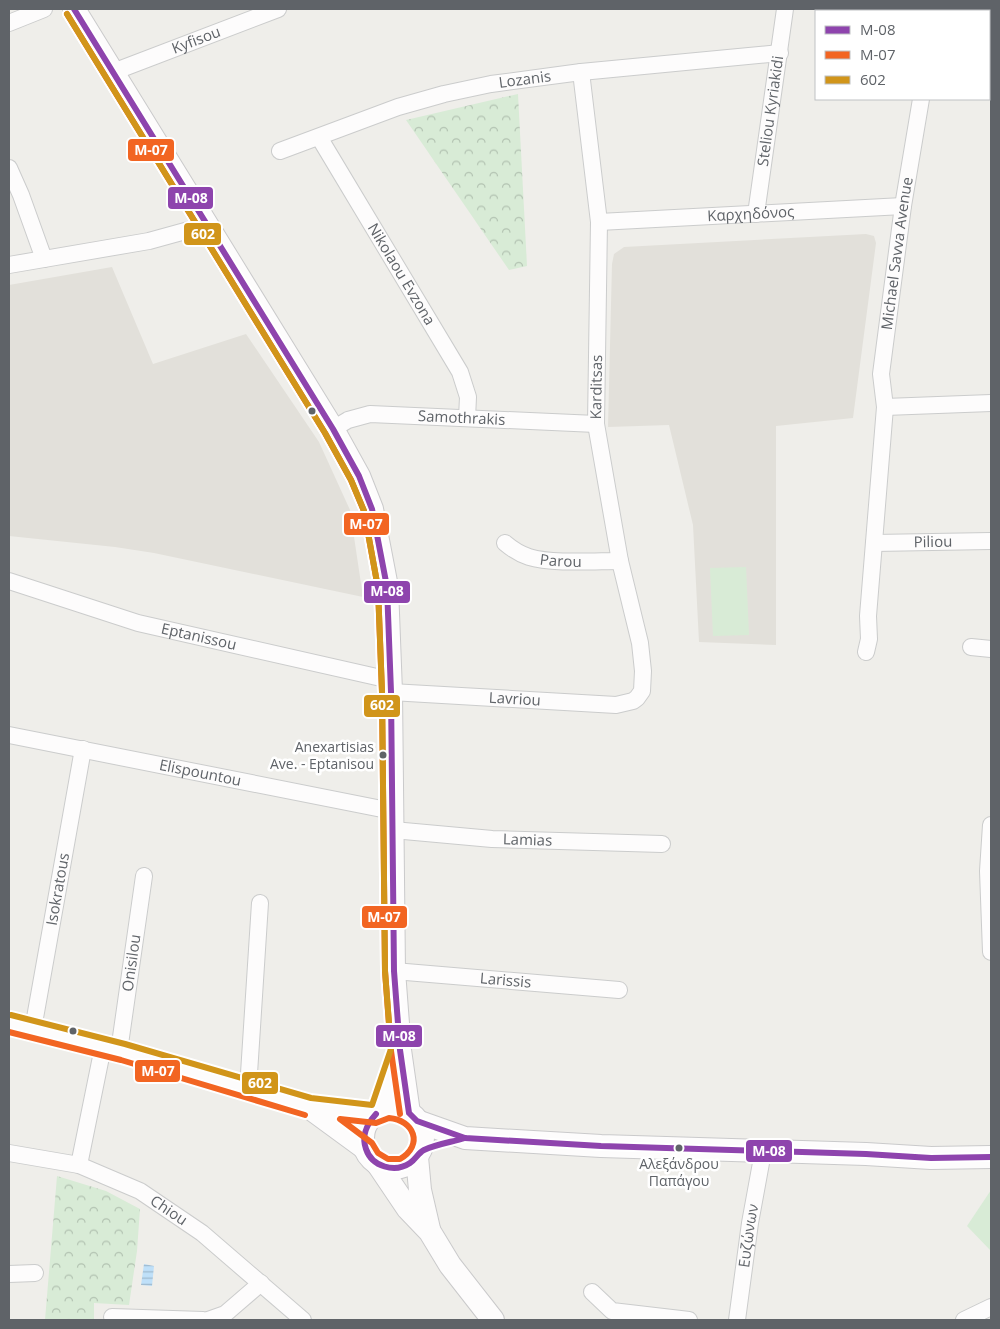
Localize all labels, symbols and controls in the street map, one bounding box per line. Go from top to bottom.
legend [815,10,990,100]
text: M-08 [860,19,895,39]
street label: Kyfisou [168,21,223,58]
text: M-07 [860,44,895,64]
street label: Steliou Kyriakidi [752,54,787,167]
street label: Lozanis [497,65,552,92]
text: 602 [860,69,886,89]
line badge: M-07 [127,138,175,162]
text: M-07 [134,140,168,159]
street label: Michael Savva Avenue [876,175,917,331]
line badge: M-08 [167,186,214,210]
text: M-08 [174,188,208,207]
street label: Καρχηδόνος [707,201,795,225]
street label: Nikolaou Evzona [364,219,441,328]
line badge: 602 [183,222,222,246]
text: 602 [191,224,215,243]
street label: Karditsas [585,355,606,420]
street label: Samothrakis [418,405,506,429]
unlabelled marker [307,406,317,416]
line badge: M-07 [343,512,390,536]
text: M-07 [349,514,383,533]
street label: Piliou [913,531,952,551]
street label: Parou [539,549,582,571]
line badge: M-08 [363,580,411,604]
text: M-08 [370,581,404,600]
street label: Eptanissou [159,618,239,654]
street label: Lavriou [488,687,541,710]
line badge: 602 [363,694,401,718]
text: 602 [370,695,394,714]
place label: Anexartisias Ave. - Eptanisou [270,737,374,773]
marker: Anexartisias Ave. - Eptanisou [378,750,388,760]
street label: Elispountou [158,754,243,790]
street label: Lamias [503,828,553,850]
street label: Isokratous [41,851,73,927]
line badge: M-07 [361,905,408,929]
text: M-07 [367,907,401,926]
street label: Onisilou [117,933,145,993]
street label: Larissis [479,967,532,992]
line badge: M-08 [375,1024,423,1048]
unlabelled marker [68,1026,78,1036]
text: M-08 [382,1026,416,1045]
line badge: M-07 [134,1059,181,1083]
text: M-07 [141,1061,175,1080]
line badge: 602 [241,1071,279,1095]
text: 602 [248,1073,272,1092]
line badge: M-08 [745,1139,793,1163]
text: M-08 [752,1141,786,1160]
marker: Αλεξάνδρου Παπάγου [674,1143,684,1153]
place label: Αλεξάνδρου Παπάγου [639,1154,719,1190]
street label: Chiou [147,1190,192,1229]
street label: Ευζώνων [733,1202,762,1269]

